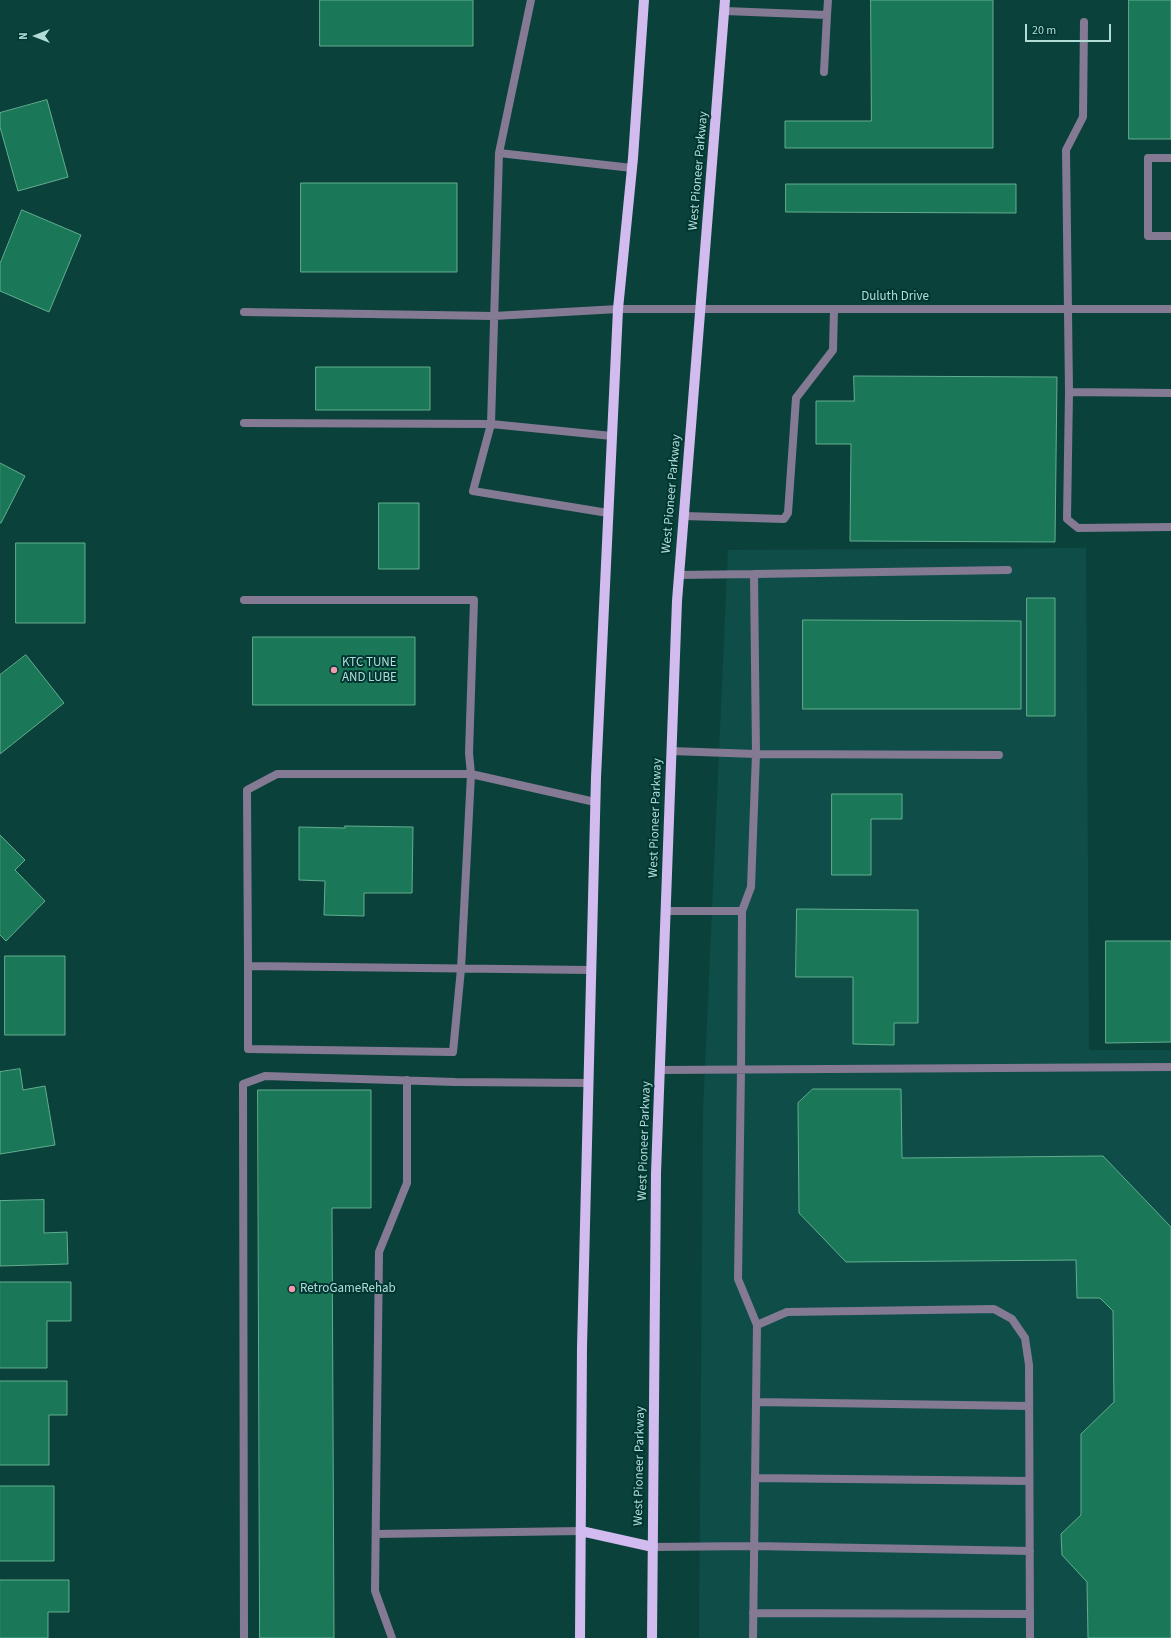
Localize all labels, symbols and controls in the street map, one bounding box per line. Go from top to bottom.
north arrow [16,16,56,56]
scale bar [1027,16,1113,42]
text: 20 m [1032,22,1056,39]
text: N [16,32,31,40]
street label: West Pioneer Parkway [686,111,712,231]
street label: Duluth Drive [861,289,929,305]
street label: West Pioneer Parkway [659,434,685,554]
place label: KTC TUNE AND LUBE [342,655,397,686]
marker: KTC TUNE AND LUBE [329,665,339,675]
street label: West Pioneer Parkway [646,758,666,878]
street label: West Pioneer Parkway [635,1081,655,1201]
place label: RetroGameRehab [300,1281,396,1297]
marker: RetroGameRehab [287,1284,297,1294]
street label: West Pioneer Parkway [631,1406,649,1526]

